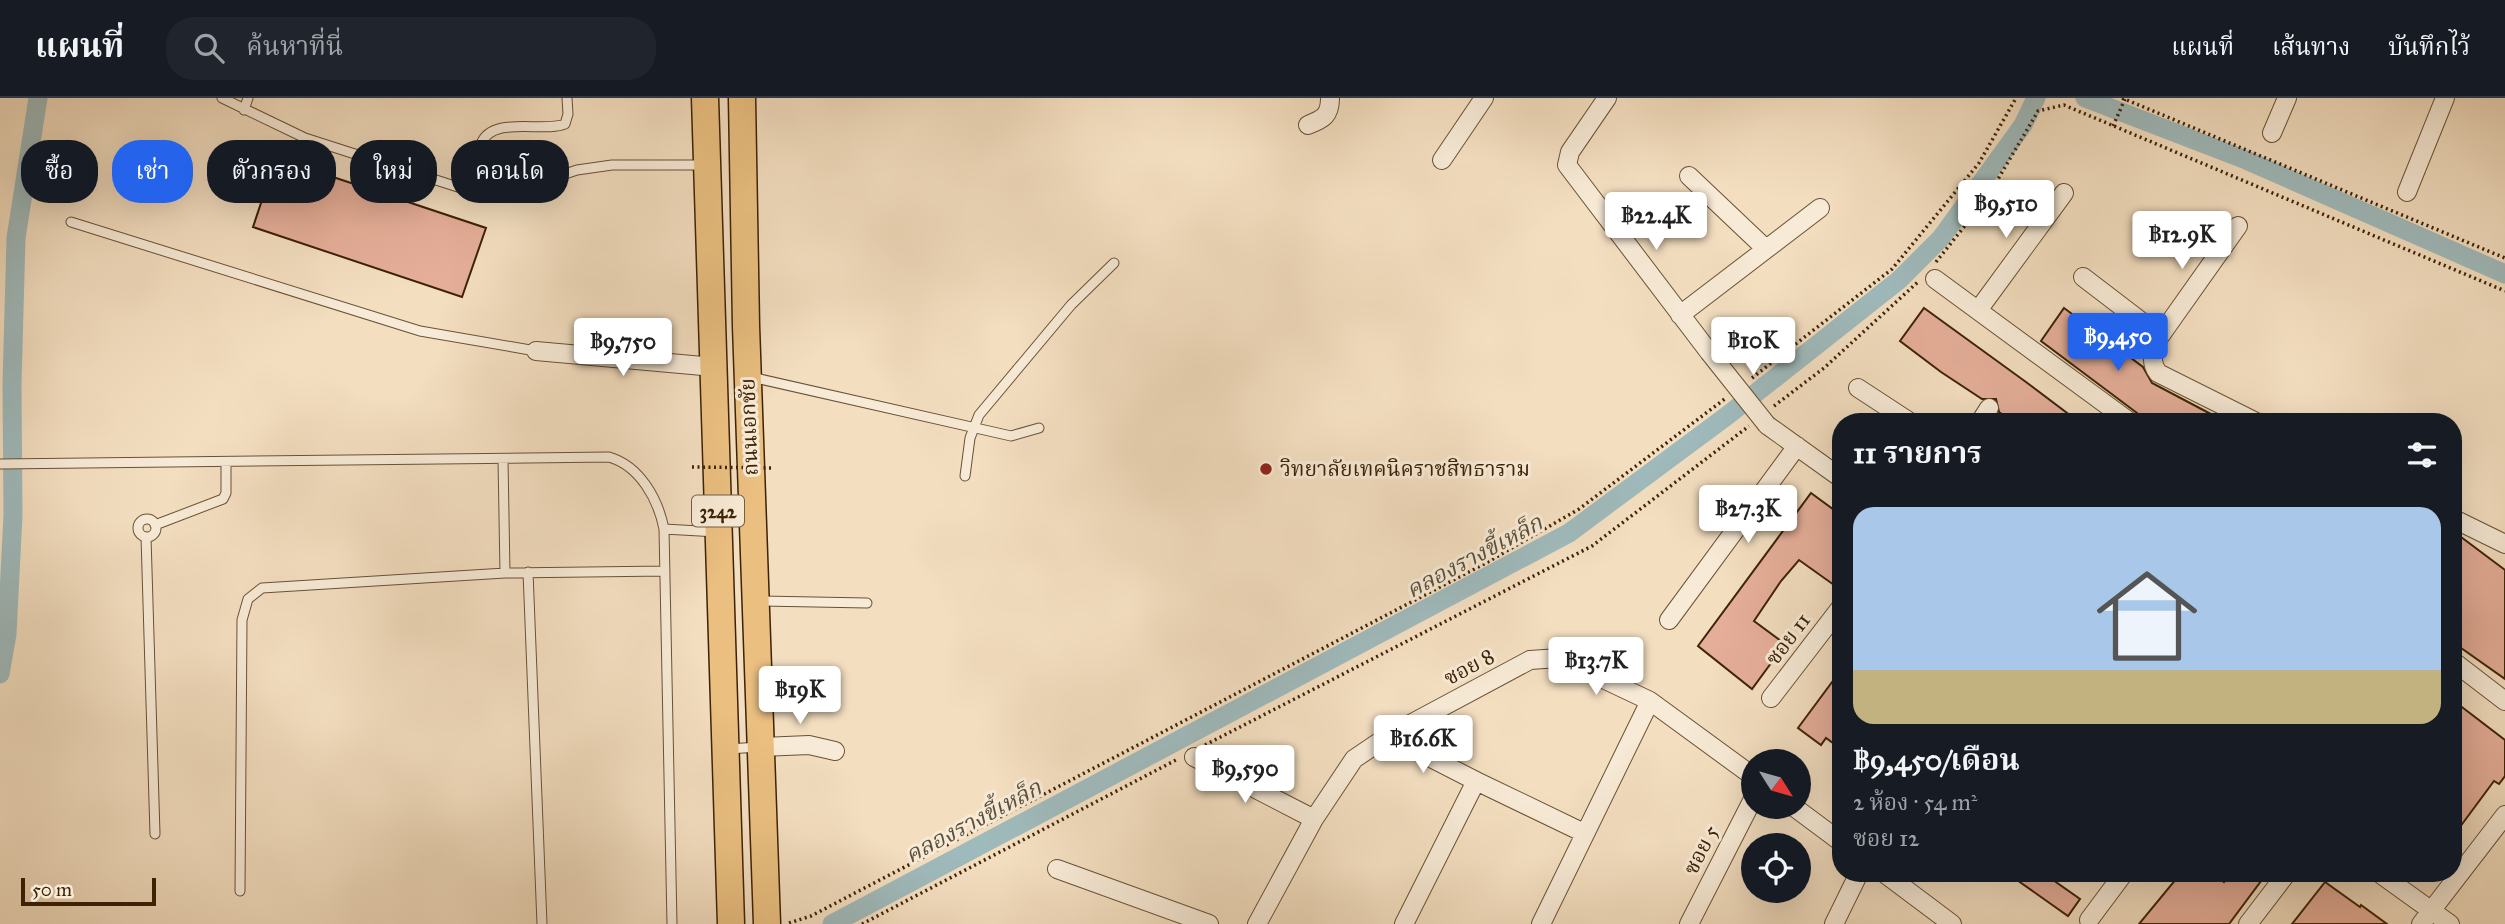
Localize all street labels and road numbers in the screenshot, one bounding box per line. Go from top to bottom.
street label: ถนนเอกชัย [734,378,764,476]
road number: 3242 [692,496,744,526]
street label: ซอย 11 [1760,608,1816,670]
street label: ซอย 8 [1439,643,1499,691]
street label: ซอย 5 [1678,821,1724,879]

